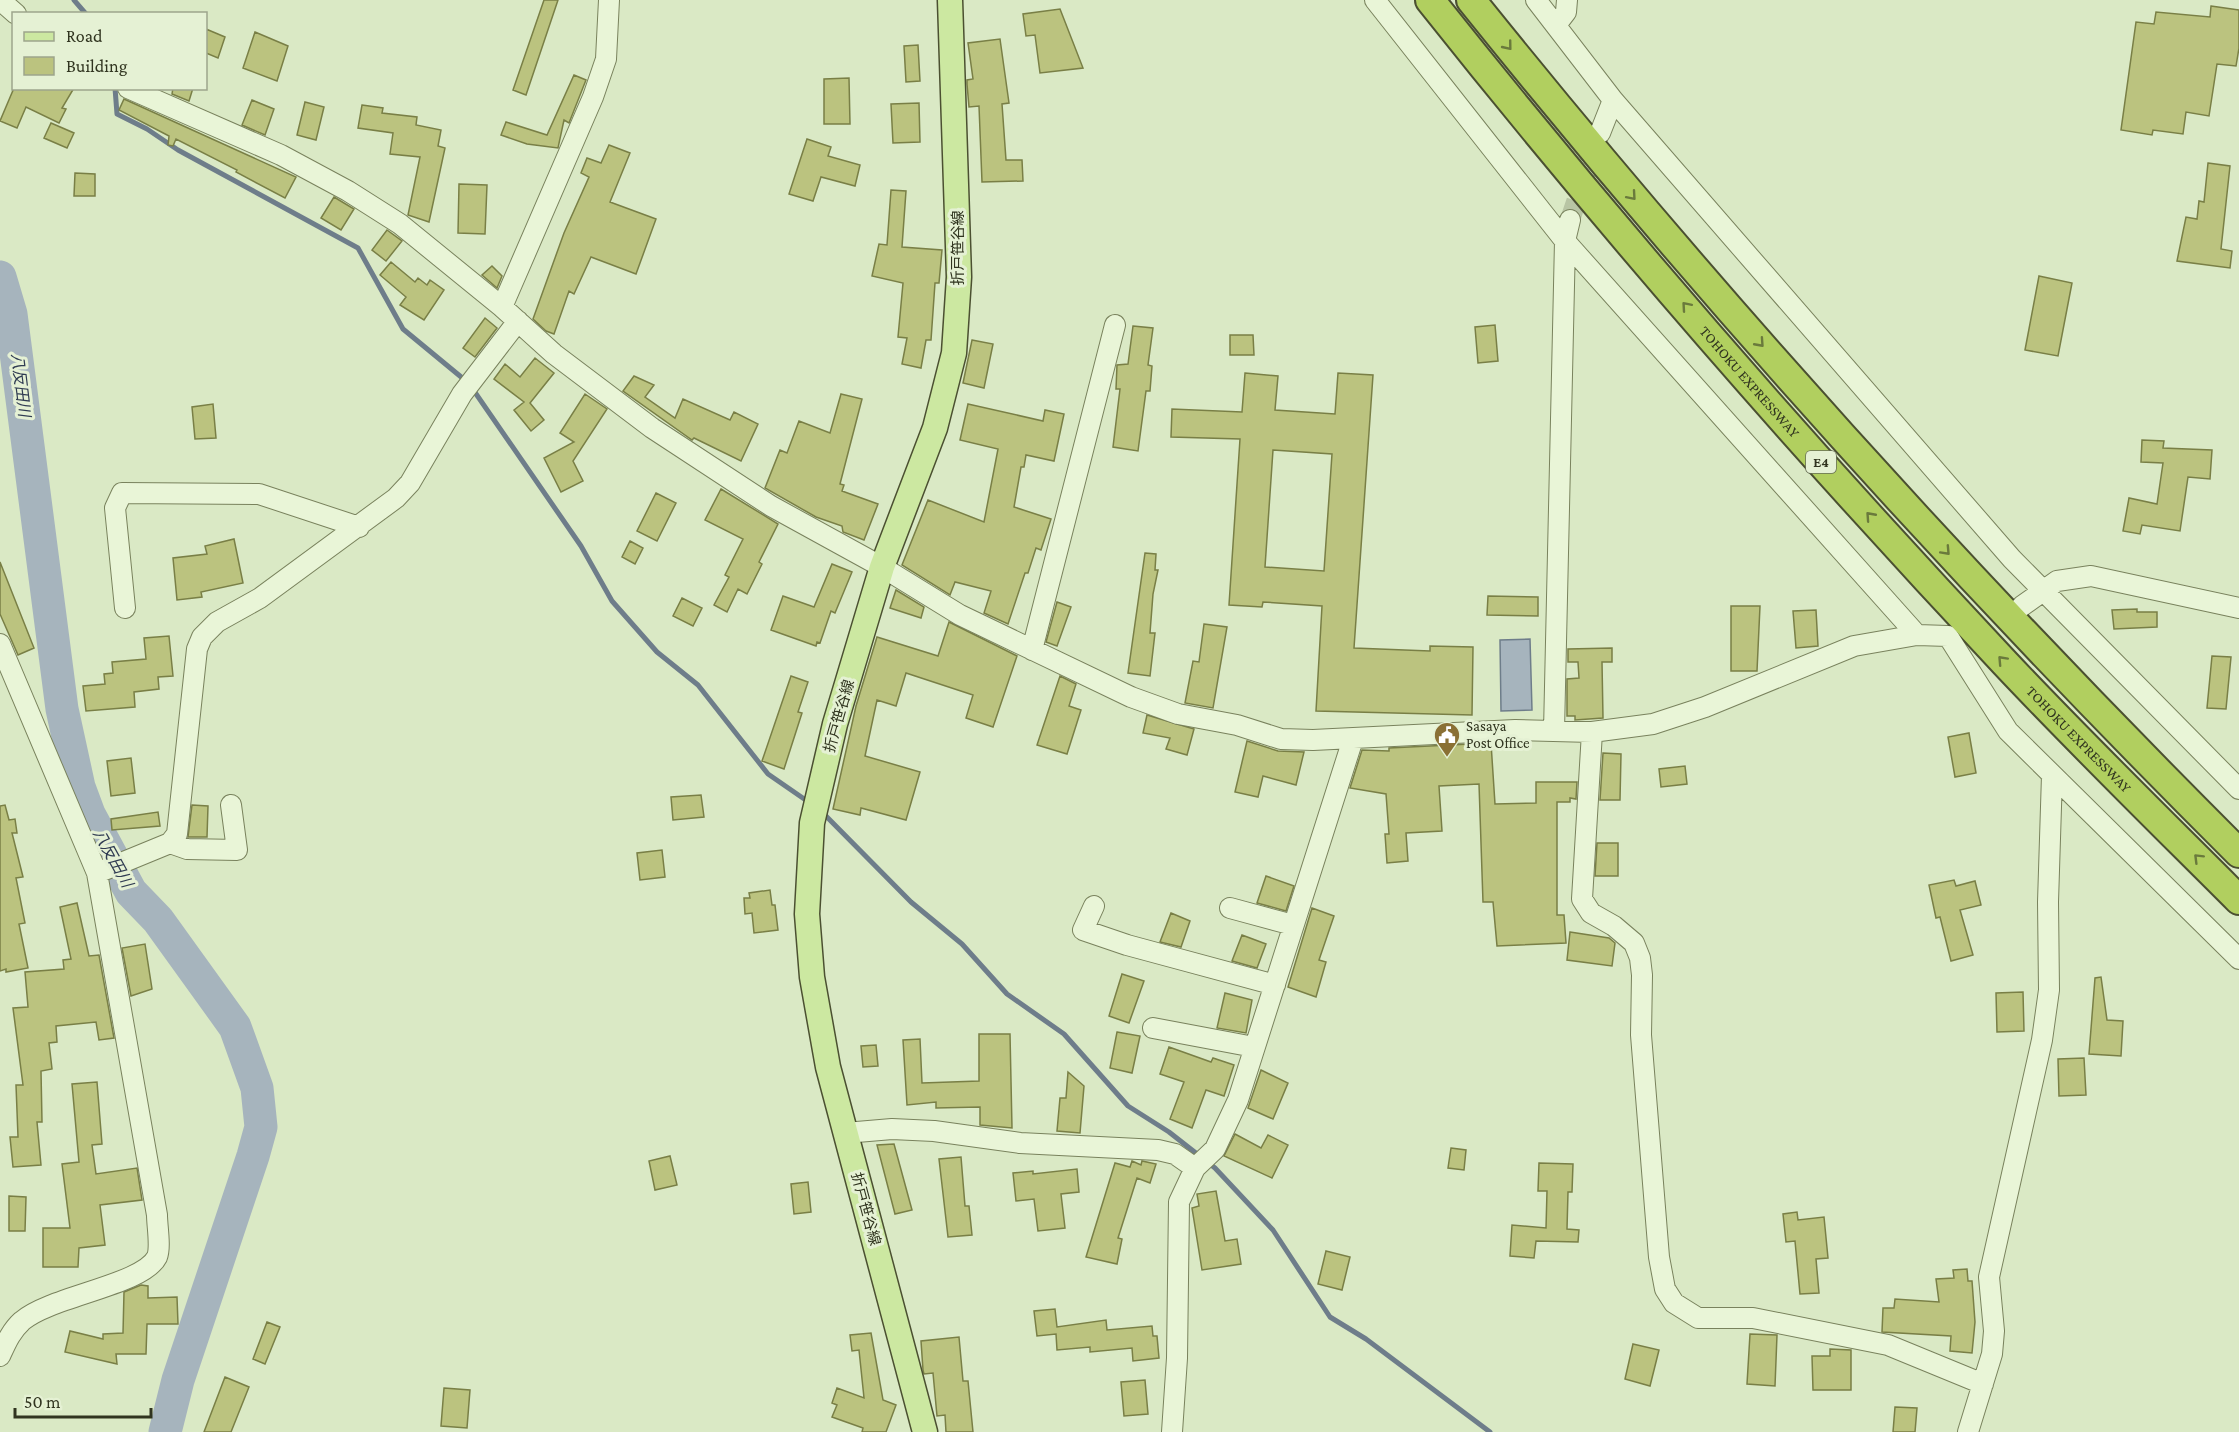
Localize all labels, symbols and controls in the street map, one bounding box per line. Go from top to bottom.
legend [12,12,207,90]
text: Road [66,26,103,46]
one-way arrow [1500,39,1511,50]
text: Building [66,56,128,76]
one-way arrow [1625,189,1636,200]
street label: 折戸笹谷線 [950,210,966,286]
one-way arrow [1682,302,1693,313]
street label: TOHOKU EXPRESSWAY [1697,323,1803,441]
one-way arrow [1753,336,1764,347]
water label: 八反田川 [9,352,34,420]
road number: E4 [1806,451,1836,473]
one-way arrow [1866,513,1877,523]
one-way arrow [1939,544,1950,555]
one-way arrow [1998,656,2009,666]
street label: 折戸笹谷線 [821,678,857,754]
street label: TOHOKU EXPRESSWAY [2023,683,2134,796]
place label: Sasaya Post Office [1466,718,1530,751]
public building icon: Sasaya Post Office [1432,720,1462,758]
water label: 八反田川 [90,826,137,892]
one-way arrow [2194,855,2205,866]
street label: 折戸笹谷線 [849,1171,883,1247]
scale bar [15,1381,152,1419]
text: 50 m [24,1392,61,1412]

